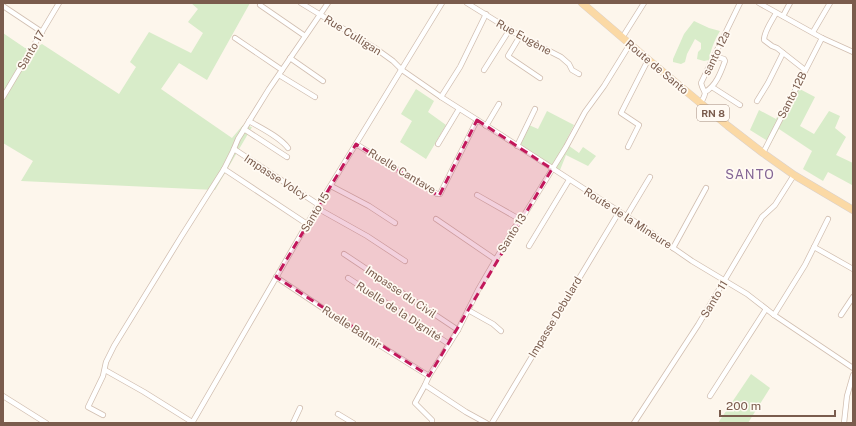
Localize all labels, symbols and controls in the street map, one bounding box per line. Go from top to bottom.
street label: Rue Culligan [322,13,384,57]
street label: Rue Eugène [494,17,554,57]
street label: Santo 17 [15,28,47,72]
street label: santo 12a [700,29,732,77]
street label: Route de Santo [623,37,691,97]
street label: Santo 12B [775,70,809,120]
road number: RN 8 [697,105,729,121]
street label: Ruelle Cantave [366,146,438,196]
street label: Impasse Volcy [242,152,310,202]
district label: SANTO [725,167,775,182]
street label: Route de la Mineure [582,185,674,251]
street label: Santo 15 [299,190,331,234]
street label: Santo 13 [495,211,529,255]
street label: Impasse du Civil [363,264,439,320]
street label: Impasse Debulard [526,274,584,360]
street label: Santo 11 [698,278,730,320]
street label: Ruelle de la Dignité [354,279,444,343]
street label: Ruelle Balmir [320,303,384,351]
scale bar [720,392,835,418]
text: 200 m [726,399,761,413]

